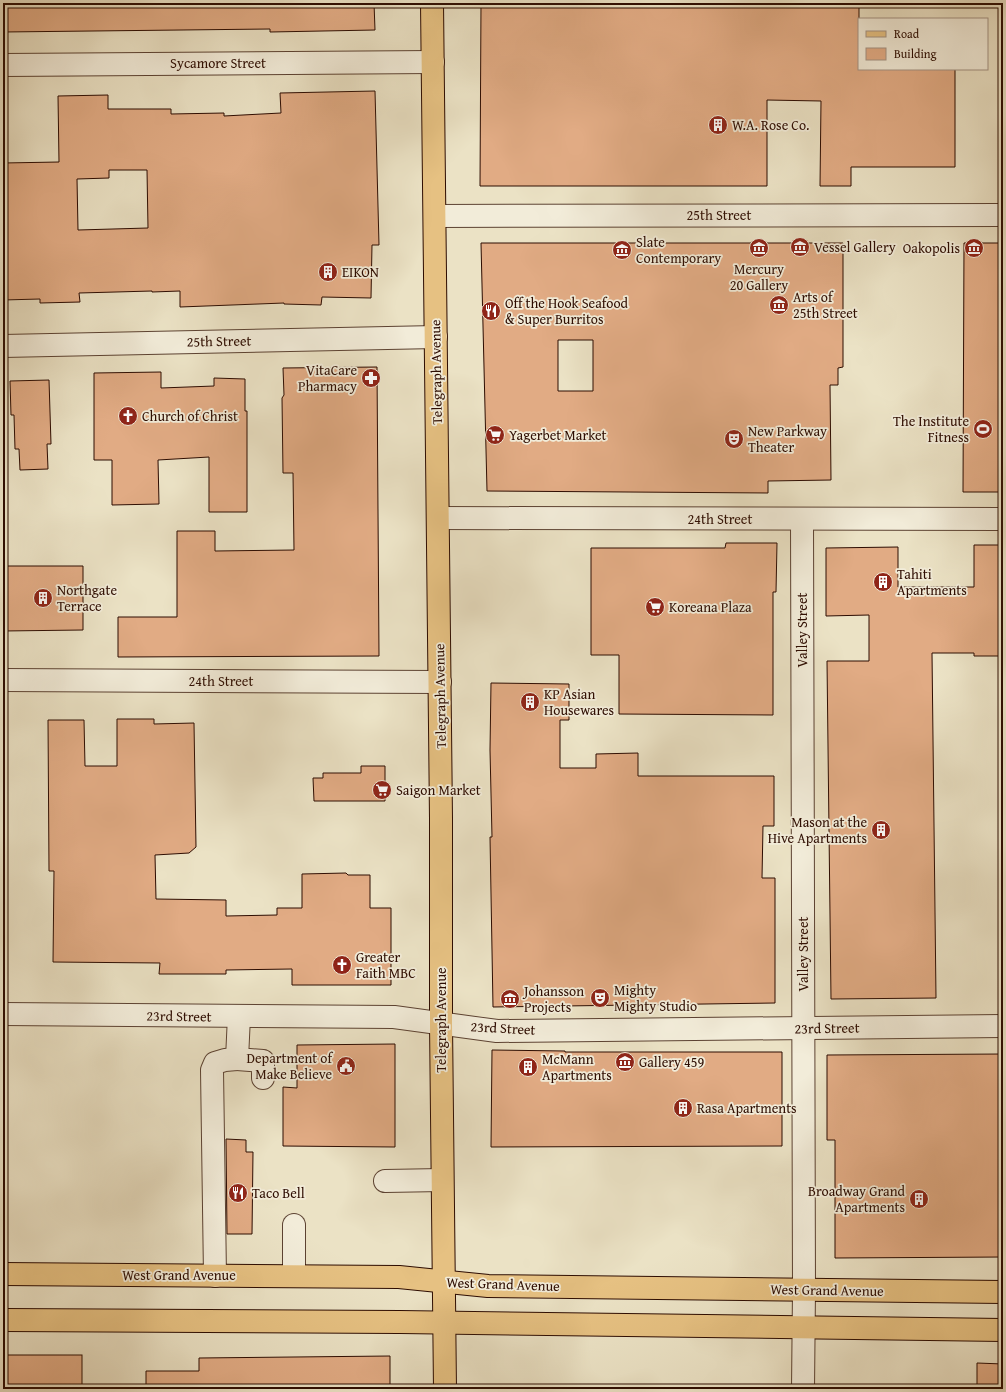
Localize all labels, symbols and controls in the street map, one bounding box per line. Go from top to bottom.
legend [858,18,988,70]
text: Road [894,25,920,42]
text: Building [894,45,937,62]
street label: Sycamore Street [170,53,266,73]
building icon: W.A. Rose Co. [707,114,729,136]
place label: W.A. Rose Co. [732,115,809,135]
street label: 25th Street [687,205,751,225]
place label: Slate Contemporary [636,232,721,268]
museum icon: Vessel Gallery [789,236,811,258]
museum icon: Mercury 20 Gallery [748,237,770,259]
place label: Vessel Gallery [814,237,896,257]
museum icon: Oakopolis [963,237,985,259]
place label: Oakopolis [903,238,960,258]
museum icon: Slate Contemporary [611,239,633,261]
place label: Mercury 20 Gallery [730,259,788,295]
building icon: EIKON [317,261,339,283]
place label: EIKON [342,262,379,282]
place label: Arts of 25th Street [793,287,858,323]
place label: Off the Hook Seafood & Super Burritos [505,293,629,329]
museum icon: Arts of 25th Street [768,294,790,316]
restaurant icon: Off the Hook Seafood & Super Burritos [480,300,502,322]
street label: Telegraph Avenue [425,319,447,425]
street label: 25th Street [186,330,252,352]
place label: VitaCare Pharmacy [298,360,357,396]
pharmacy icon: VitaCare Pharmacy [360,367,382,389]
church icon: Church of Christ [117,405,139,427]
place label: Church of Christ [142,406,238,426]
place label: The Institute Fitness [893,411,969,447]
sports icon: The Institute Fitness [972,418,994,440]
place label: New Parkway Theater [748,421,827,457]
supermarket icon: Yagerbet Market [484,424,506,446]
place label: Yagerbet Market [509,425,607,445]
theatre icon: New Parkway Theater [723,428,745,450]
street label: 24th Street [688,509,752,529]
place label: Tahiti Apartments [897,564,967,600]
building icon: Tahiti Apartments [872,571,894,593]
place label: Northgate Terrace [57,580,117,616]
building icon: Northgate Terrace [32,587,54,609]
street label: Valley Street [792,593,812,667]
supermarket icon: Koreana Plaza [644,596,666,618]
place label: Koreana Plaza [669,597,752,617]
street label: Telegraph Avenue [429,643,451,749]
street label: 24th Street [189,671,253,691]
place label: KP Asian Housewares [544,684,614,720]
building icon: KP Asian Housewares [519,691,541,713]
supermarket icon: Saigon Market [371,779,393,801]
place label: Saigon Market [396,780,481,800]
place label: Mason at the Hive Apartments [768,812,867,848]
building icon: Mason at the Hive Apartments [870,819,892,841]
street label: Valley Street [793,917,813,991]
place label: Greater Faith MBC [356,947,416,983]
church icon: Greater Faith MBC [331,954,353,976]
street label: Telegraph Avenue [431,967,451,1073]
place label: Mighty Mighty Studio [614,980,697,1016]
place label: Johansson Projects [522,981,584,1017]
theatre icon: Mighty Mighty Studio [589,987,611,1009]
museum icon: Johansson Projects [499,988,521,1010]
street label: 23rd Street [146,1005,212,1027]
street label: 23rd Street [470,1016,536,1040]
street label: 23rd Street [794,1017,860,1039]
place label: Department of Make Believe [247,1048,334,1084]
place label: McMann Apartments [542,1049,612,1085]
museum icon: Gallery 459 [614,1051,636,1073]
place label: Gallery 459 [639,1052,705,1072]
public building icon: Department of Make Believe [335,1055,357,1077]
building icon: McMann Apartments [517,1056,539,1078]
building icon: Rasa Apartments [672,1097,694,1119]
place label: Rasa Apartments [697,1098,797,1118]
place label: Broadway Grand Apartments [808,1181,906,1217]
restaurant icon: Taco Bell [227,1182,249,1204]
place label: Taco Bell [252,1183,305,1203]
building icon: Broadway Grand Apartments [908,1188,930,1210]
street label: West Grand Avenue [122,1265,236,1285]
street label: West Grand Avenue [446,1272,560,1296]
street label: West Grand Avenue [770,1279,884,1301]

